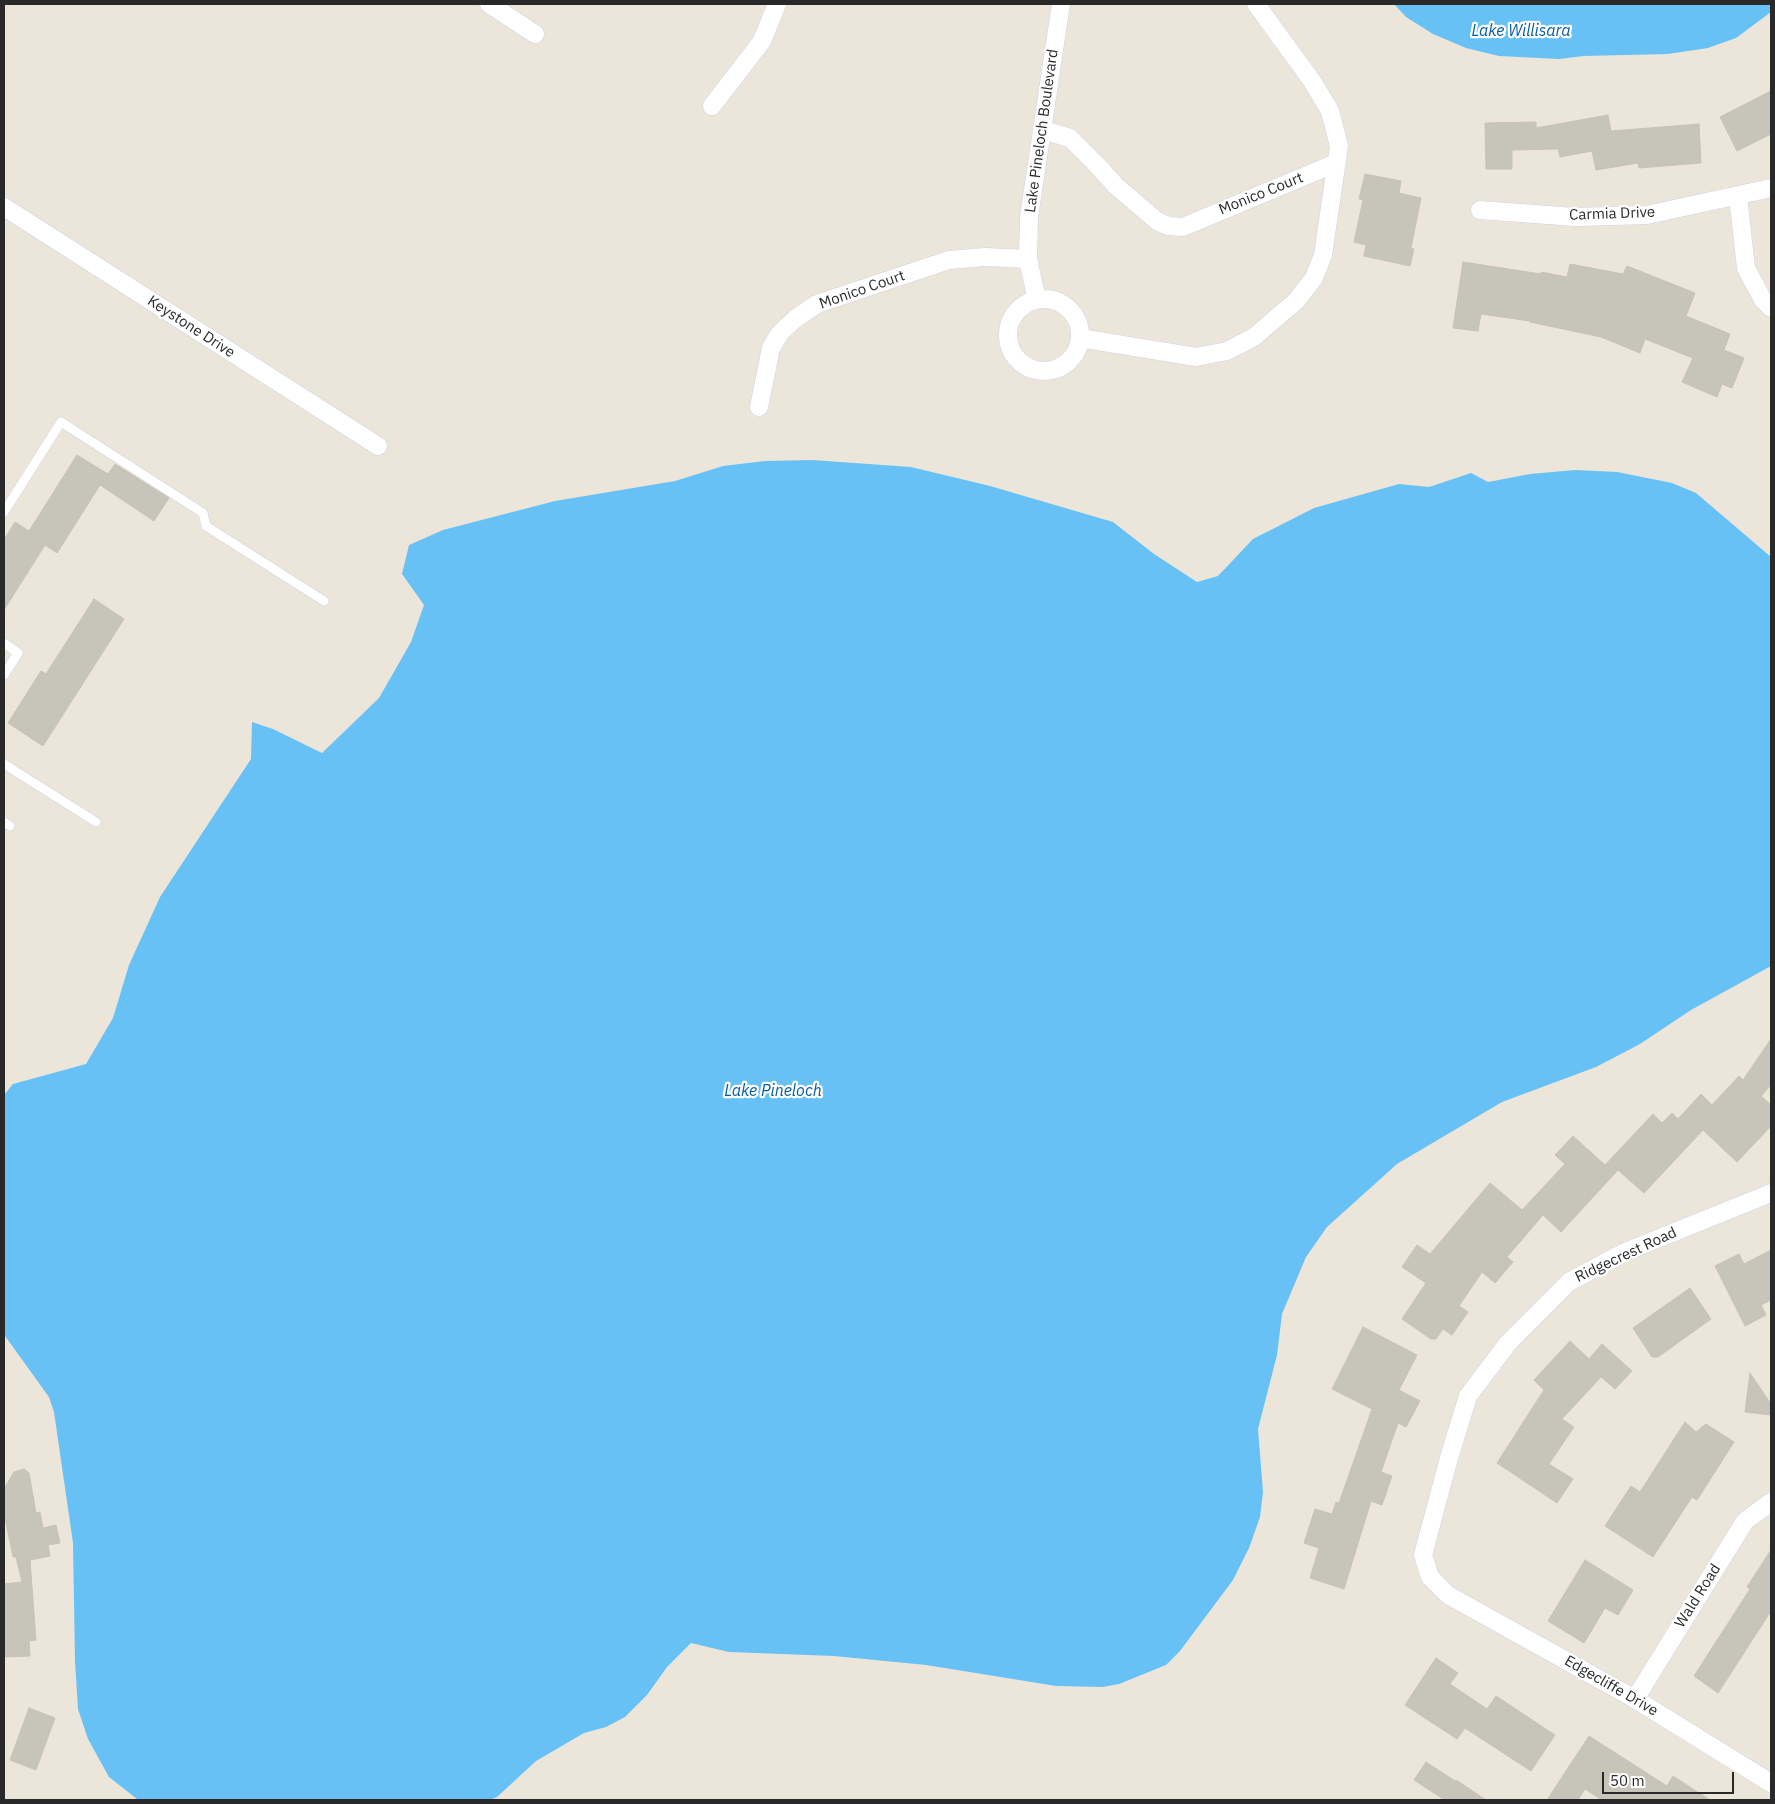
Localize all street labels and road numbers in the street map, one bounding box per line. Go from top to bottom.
street label: Lake Pineloch Boulevard [1022,48,1062,214]
street label: Monico Court [1216,169,1306,219]
street label: Carmia Drive [1569,204,1655,224]
street label: Monico Court [817,267,907,313]
street label: Keystone Drive [144,292,238,362]
street label: Ridgecrest Road [1572,1224,1680,1286]
street label: Wald Road [1671,1561,1725,1631]
street label: Edgecliffe Drive [1561,1652,1661,1720]

